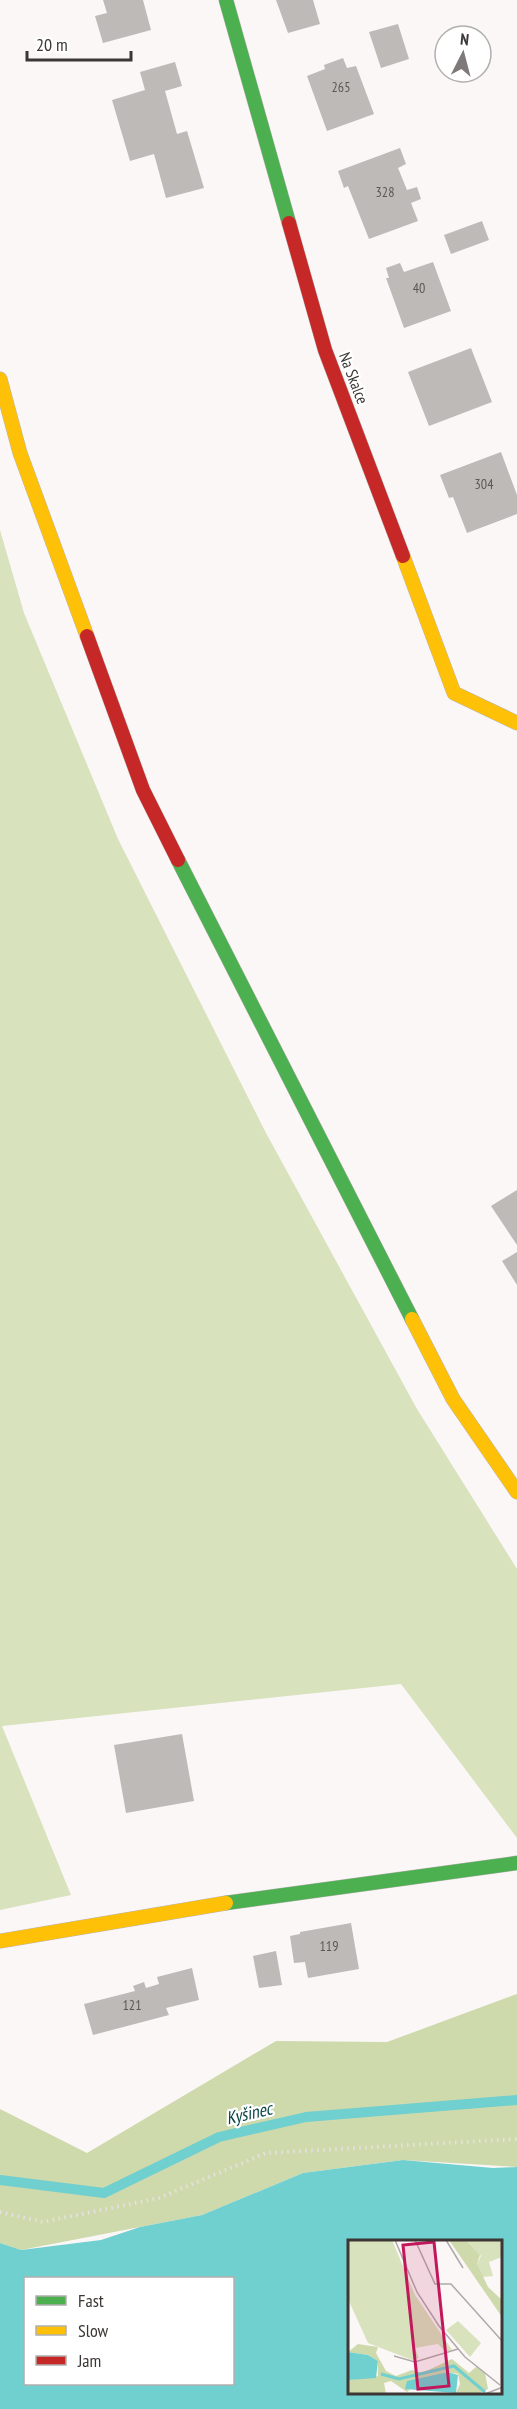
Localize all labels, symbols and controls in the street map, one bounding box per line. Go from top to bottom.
scale bar [27,24,130,62]
north arrow [433,24,493,84]
text: N [459,29,470,49]
text: 20 m [36,33,68,56]
house number: 265 [332,78,350,96]
house number: 328 [376,183,394,201]
house number: 40 [413,279,425,297]
street label: Na Skalce [335,349,373,407]
house number: 304 [475,475,494,493]
house number: 119 [320,1937,338,1955]
house number: 121 [123,1996,141,2014]
water label: Kyšinec [224,2096,277,2129]
inset map [348,2240,502,2394]
legend [24,2277,234,2385]
text: Fast [78,2289,104,2312]
text: Slow [78,2319,109,2342]
text: Jam [77,2349,101,2372]

